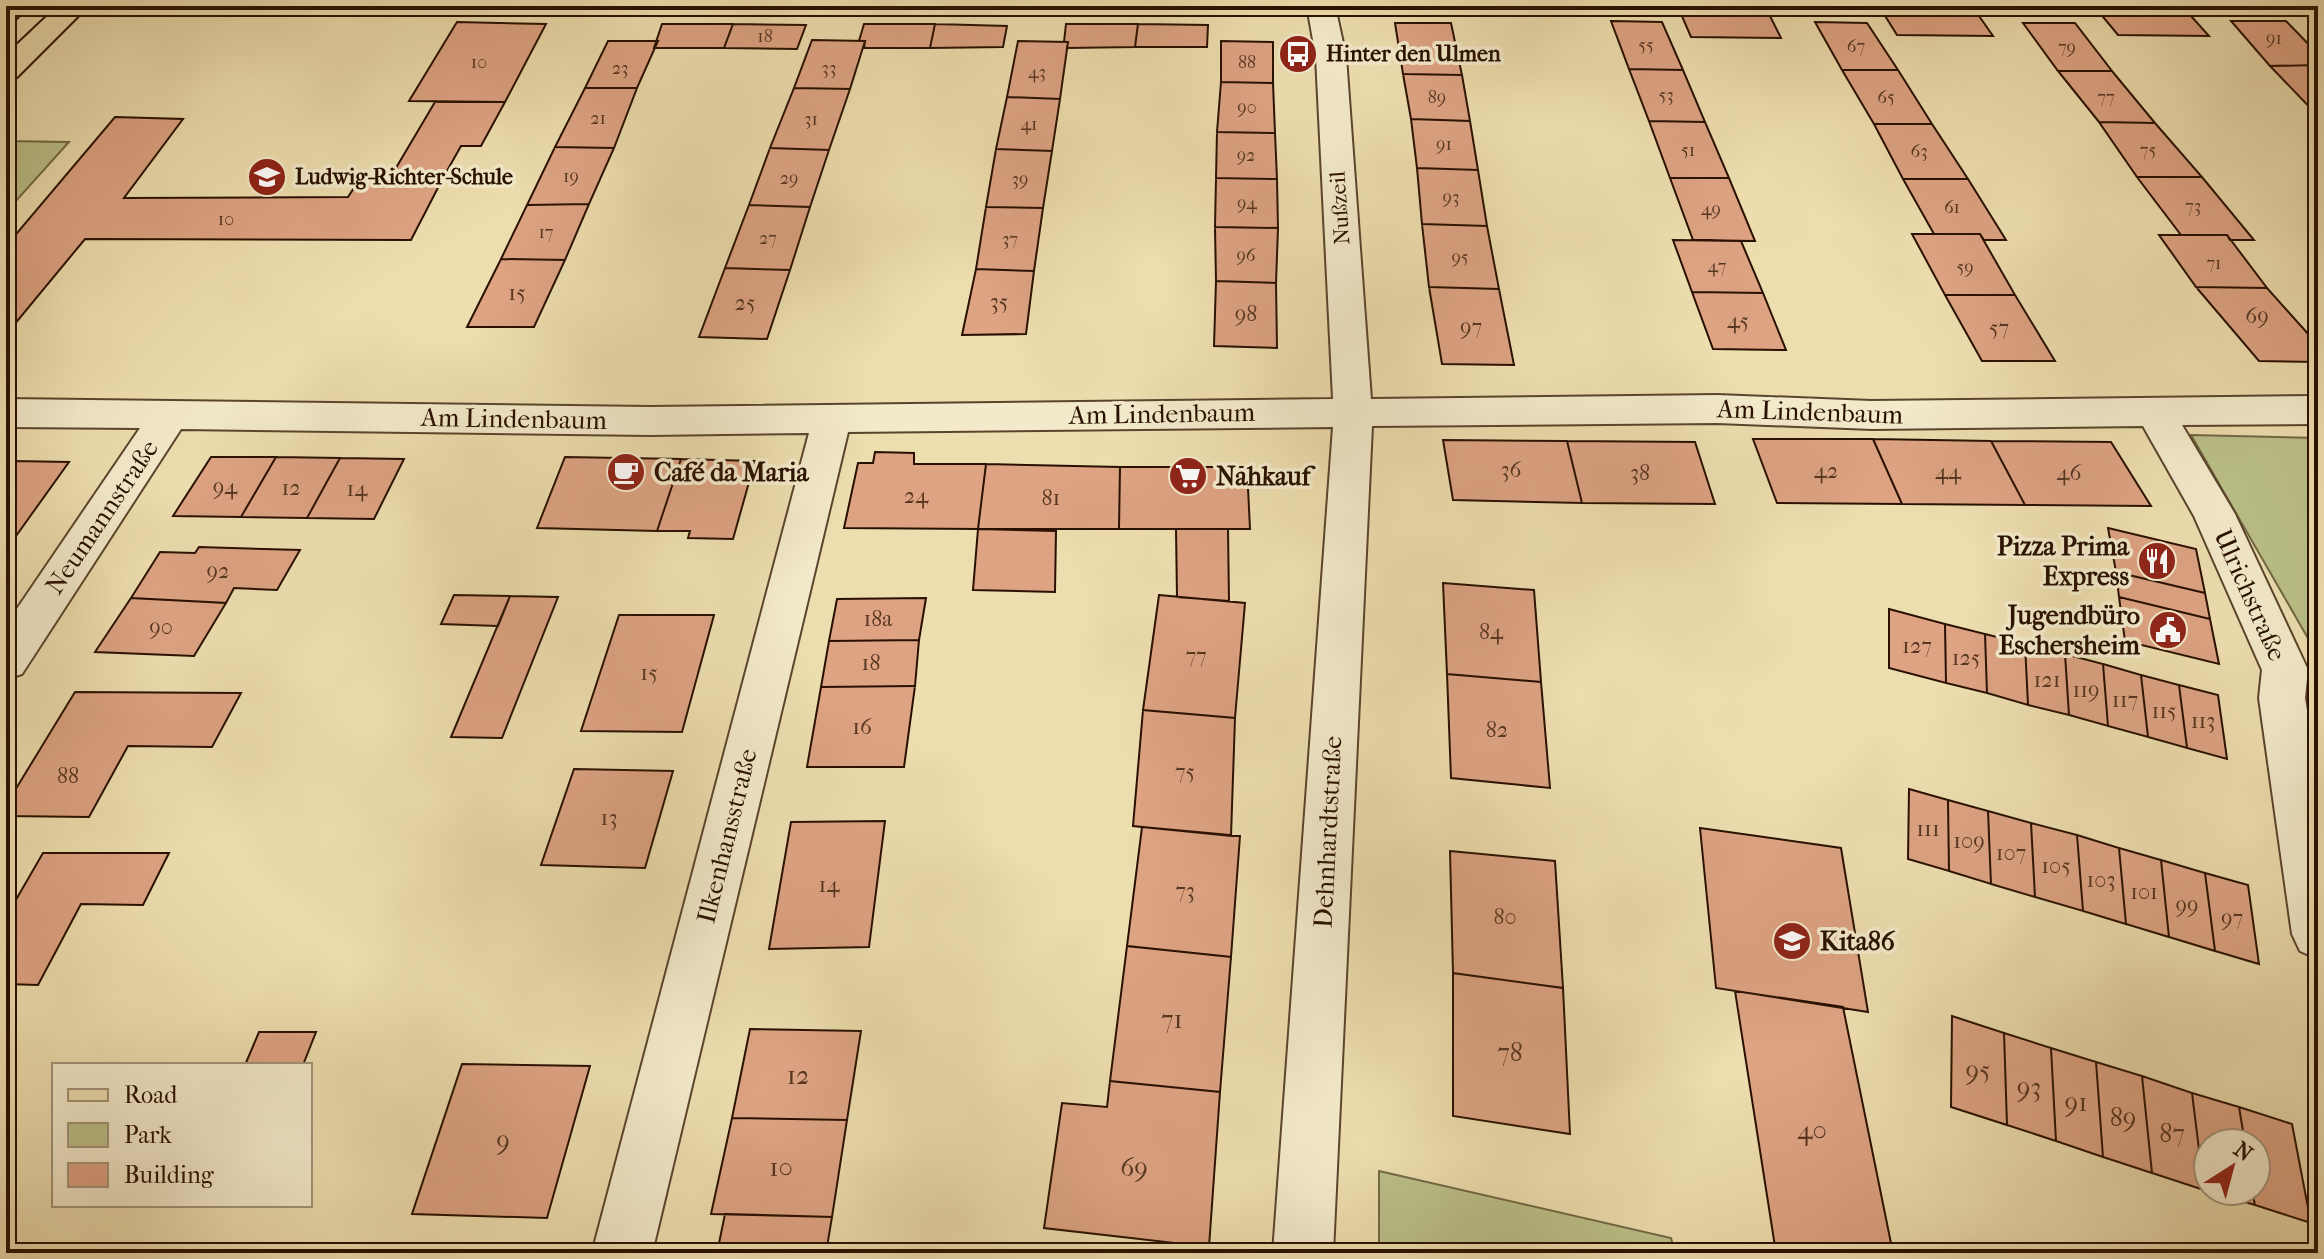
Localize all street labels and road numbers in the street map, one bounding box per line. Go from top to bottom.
street label: Nußzeil [1324,170,1356,246]
street label: Am Lindenbaum [1715,393,1904,431]
street label: Am Lindenbaum [1068,397,1256,431]
street label: Am Lindenbaum [420,402,608,436]
street label: Neumannstraße [39,434,165,600]
street label: Ulrichstraße [2207,524,2293,666]
street label: Dehnhardtstraße [1307,735,1349,929]
street label: Ilkenhansstraße [690,745,764,926]

